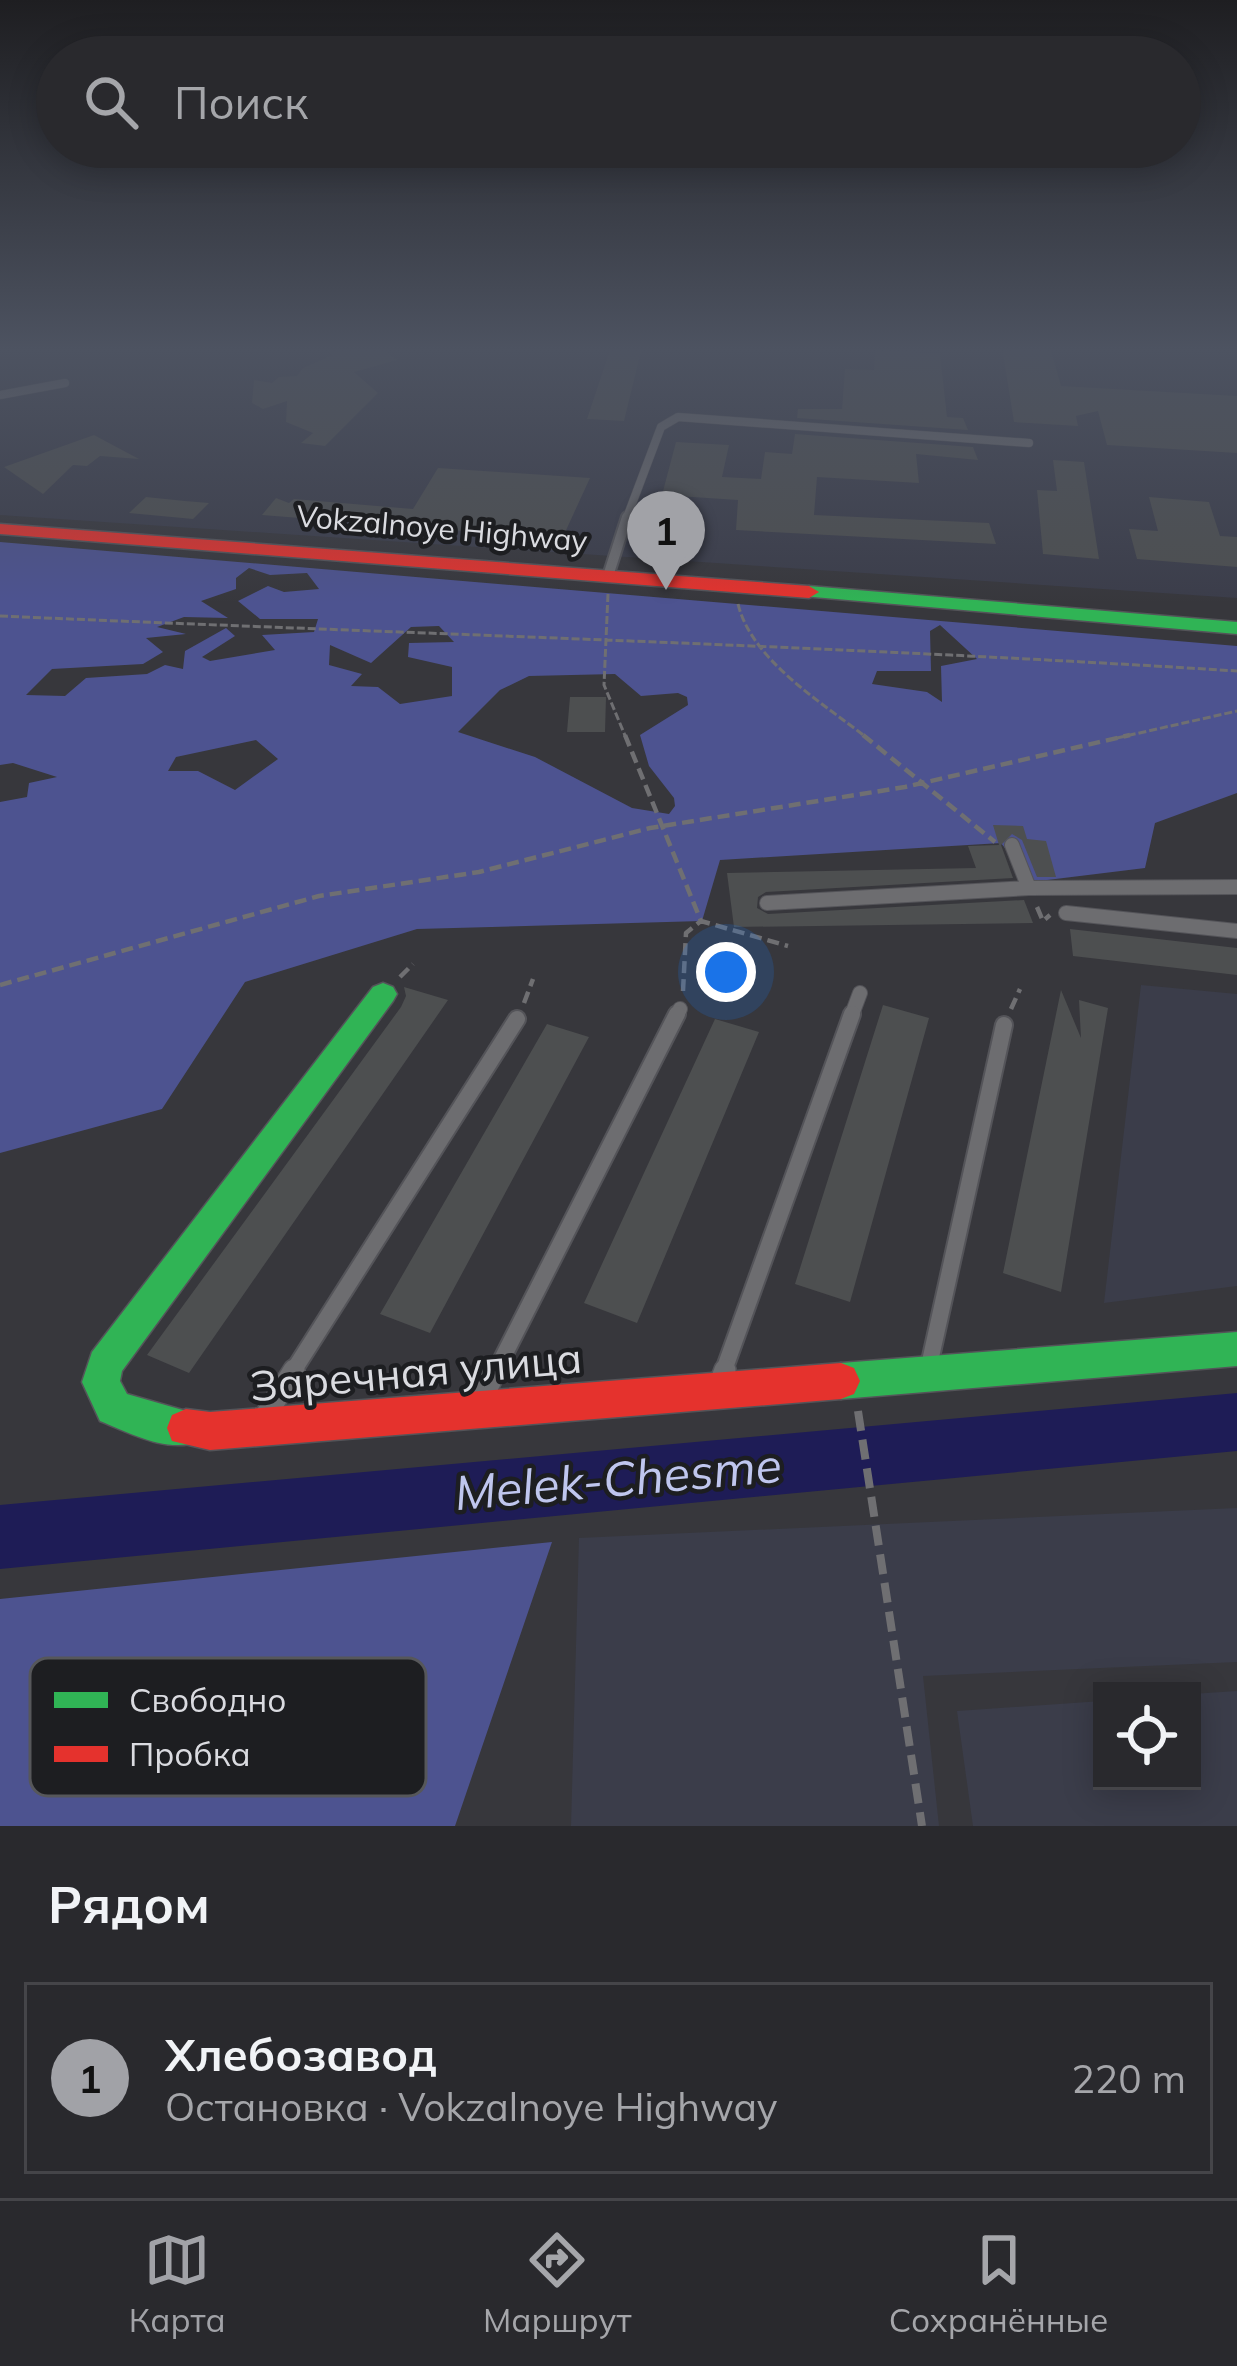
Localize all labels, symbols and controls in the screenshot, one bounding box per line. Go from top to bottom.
search box [36,36,1201,168]
icon: search [78,69,144,135]
text: Поиск [174,74,308,130]
pin: 1 [627,491,705,590]
street label: Vokzalnoye Highway [295,496,589,560]
your location [696,942,756,1002]
street label: Заречная улица [248,1331,584,1412]
water label: Melek-Chesme [452,1434,784,1522]
legend [30,1658,426,1796]
text: Свободно [129,1679,287,1720]
map controls [1093,1682,1201,1790]
button: locate [1093,1682,1201,1790]
text: Пробка [129,1733,251,1774]
text: Рядом [48,1872,210,1936]
text: Хлебозавод [165,2026,437,2082]
text: 1 [78,2054,102,2103]
text: 220 m [1071,2054,1186,2103]
text: Остановка · Vokzalnoye Highway [165,2082,777,2131]
tab: Карта [129,2227,226,2340]
tab: Маршрут [483,2227,631,2340]
tab: Сохранённые [889,2227,1108,2340]

